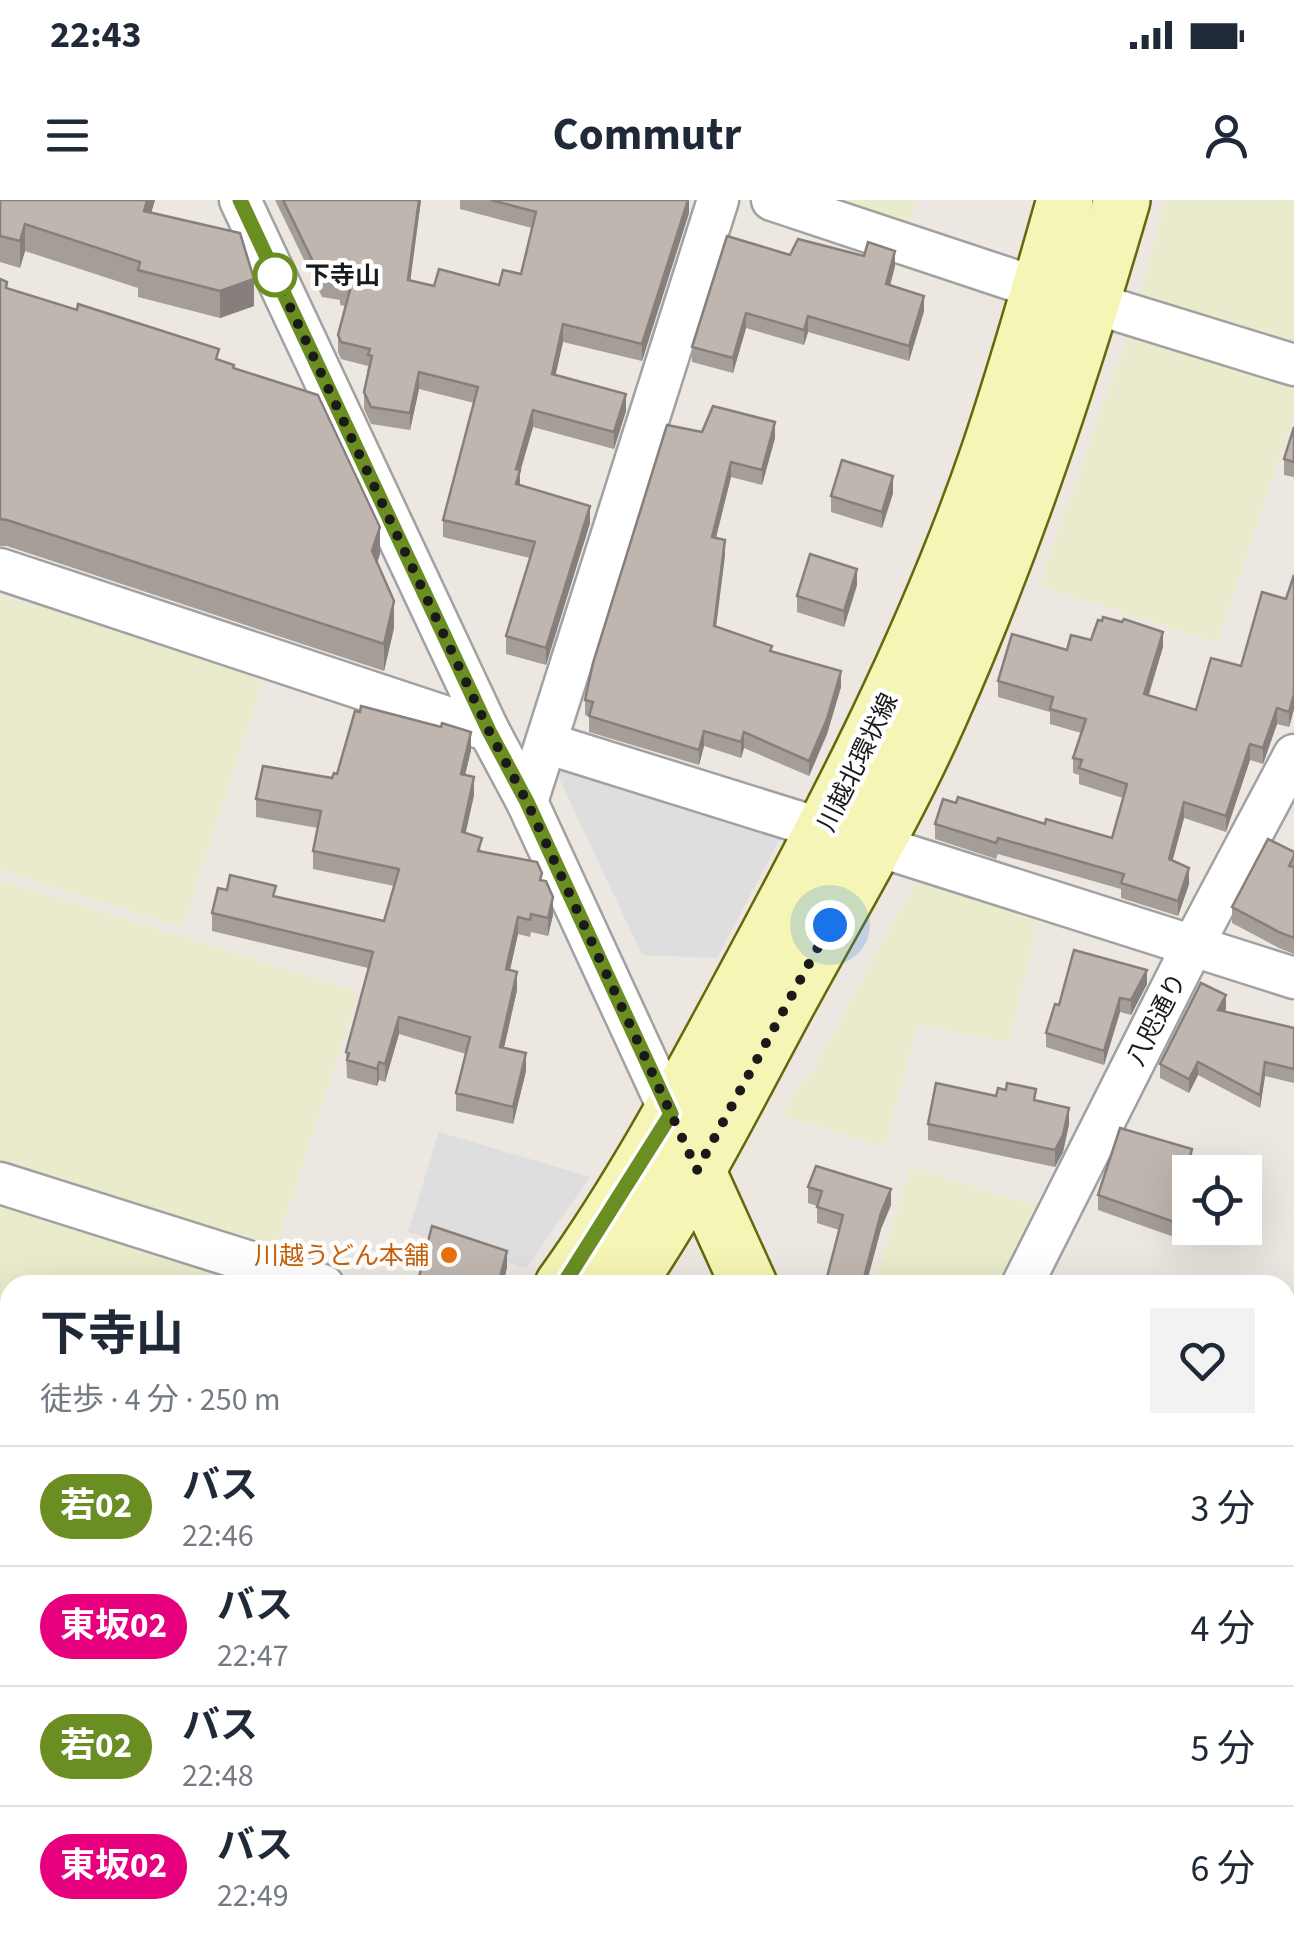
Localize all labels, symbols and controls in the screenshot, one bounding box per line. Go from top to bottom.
text: 22:43 [50,8,142,62]
text: Commutr [552,103,742,167]
icon: menu [40,108,95,163]
icon: person [1199,108,1254,163]
marker: 下寺山 [254,254,296,296]
place label: 下寺山 [305,258,380,294]
street label: 川越北環状線 [809,687,907,838]
your location [805,900,855,950]
street label: 八咫通り [1118,967,1196,1072]
map controls [1172,1155,1262,1245]
button: locate [1172,1155,1262,1245]
place label: 川越うどん本舗 [254,1238,429,1274]
marker: 川越うどん本舗 [438,1244,460,1266]
text: 下寺山 [40,1301,184,1369]
button: heart [1150,1308,1255,1413]
text: 徒歩 · 4 分 · 250 m [40,1377,280,1423]
text: バス [182,1459,258,1513]
text: 若02 [60,1481,132,1531]
text: 3 分 [1191,1482,1255,1536]
text: 22:46 [182,1513,254,1559]
text: バス [217,1579,293,1633]
text: 東坂02 [60,1601,167,1651]
text: 4 分 [1191,1602,1255,1656]
text: 22:47 [217,1633,289,1679]
text: バス [182,1699,258,1753]
text: 若02 [60,1721,132,1771]
text: 5 分 [1191,1722,1255,1776]
text: 22:48 [182,1753,254,1799]
text: バス [217,1819,293,1873]
text: 東坂02 [60,1841,167,1891]
text: 6 分 [1191,1842,1255,1896]
text: 22:49 [217,1873,289,1919]

